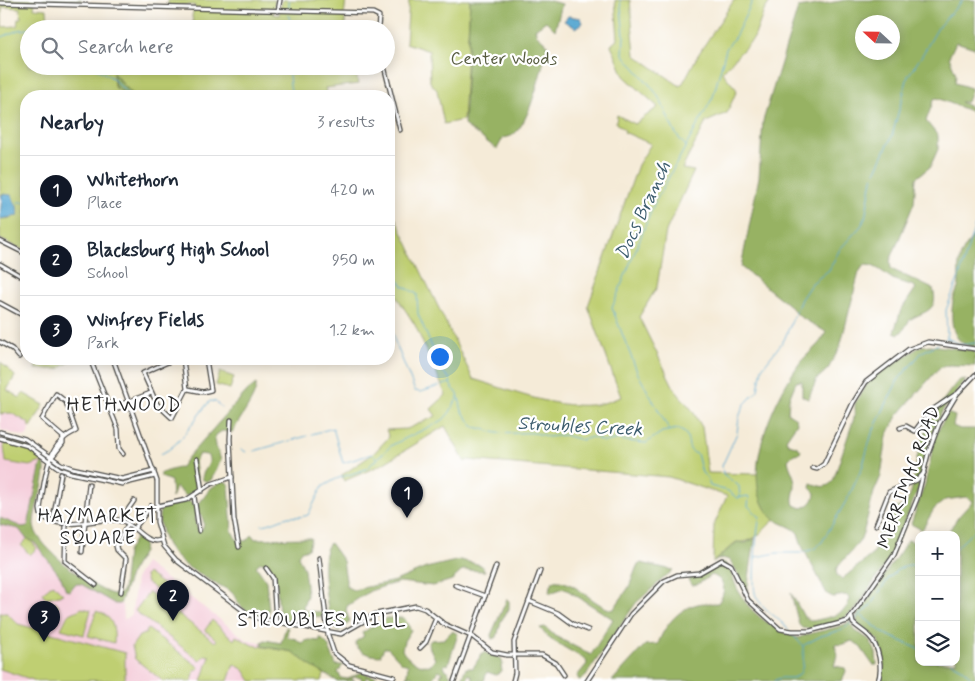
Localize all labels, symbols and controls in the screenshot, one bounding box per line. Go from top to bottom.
north arrow [855,15,900,60]
search box [20,20,395,75]
icon: search [38,34,66,62]
text: Search here [78,35,174,60]
park label: Center Woods [450,47,558,71]
text: Nearby [40,109,104,137]
text: 3 results [317,112,375,133]
water label: Docs Branch [610,157,677,264]
text: Whitethorn [87,168,179,193]
text: 1 [52,180,60,201]
text: 420 m [331,180,375,201]
text: Place [87,193,122,214]
text: Blacksburg High School [87,238,270,263]
text: 2 [52,250,60,271]
text: 950 m [332,250,375,271]
text: School [87,263,128,284]
text: Winfrey Fields [87,308,204,333]
text: 3 [52,320,60,341]
text: 1.2 km [329,320,375,341]
text: Park [87,333,119,354]
your location [427,344,453,370]
district label: HETHWOOD [66,392,182,419]
street label: MERRIMAC ROAD [872,403,946,552]
water label: Stroubles Creek [517,411,644,442]
pin: 1 [391,477,423,518]
district label: HAYMARKET SQUARE [38,504,158,551]
map controls [915,531,960,666]
button: + [915,531,960,576]
button: − [915,576,960,621]
pin: 2 [157,580,189,621]
pin: 3 [28,601,60,642]
district label: STROUBLES MILL [238,608,406,633]
button: layers [915,621,960,666]

